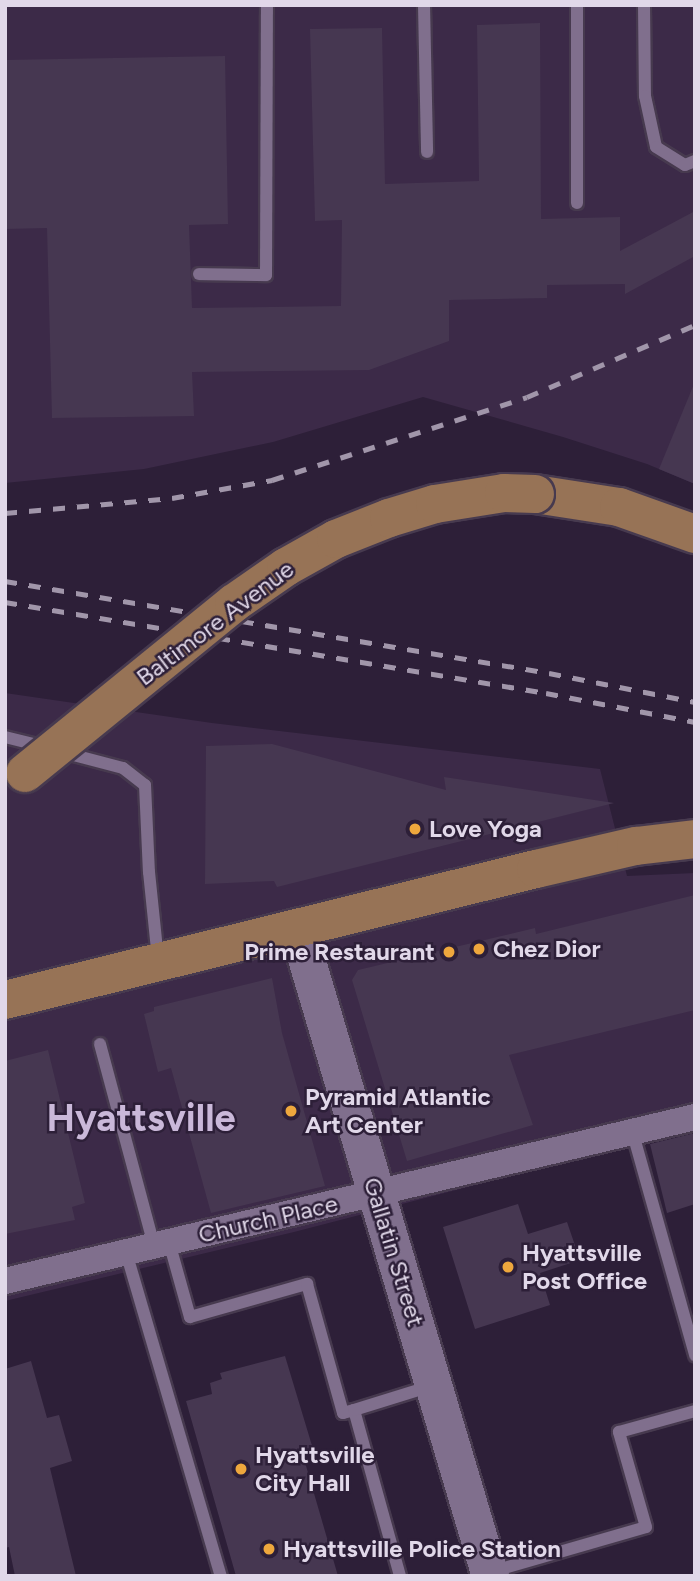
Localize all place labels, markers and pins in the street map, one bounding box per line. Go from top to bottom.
place label: Love Yoga [429,815,542,843]
marker: Love Yoga [407,821,423,837]
place label: Chez Dior [493,935,601,963]
place label: Prime Restaurant [244,938,435,966]
marker: Chez Dior [471,941,487,957]
marker: Prime Restaurant [441,944,457,960]
place label: Pyramid Atlantic Art Center [305,1083,491,1139]
marker: Pyramid Atlantic Art Center [283,1103,299,1119]
place label: Hyattsville Post Office [522,1239,647,1295]
marker: Hyattsville Post Office [500,1259,516,1275]
place label: Hyattsville City Hall [255,1441,374,1497]
marker: Hyattsville City Hall [233,1461,249,1477]
place label: Hyattsville Police Station [283,1535,561,1563]
marker: Hyattsville Police Station [261,1541,277,1557]

